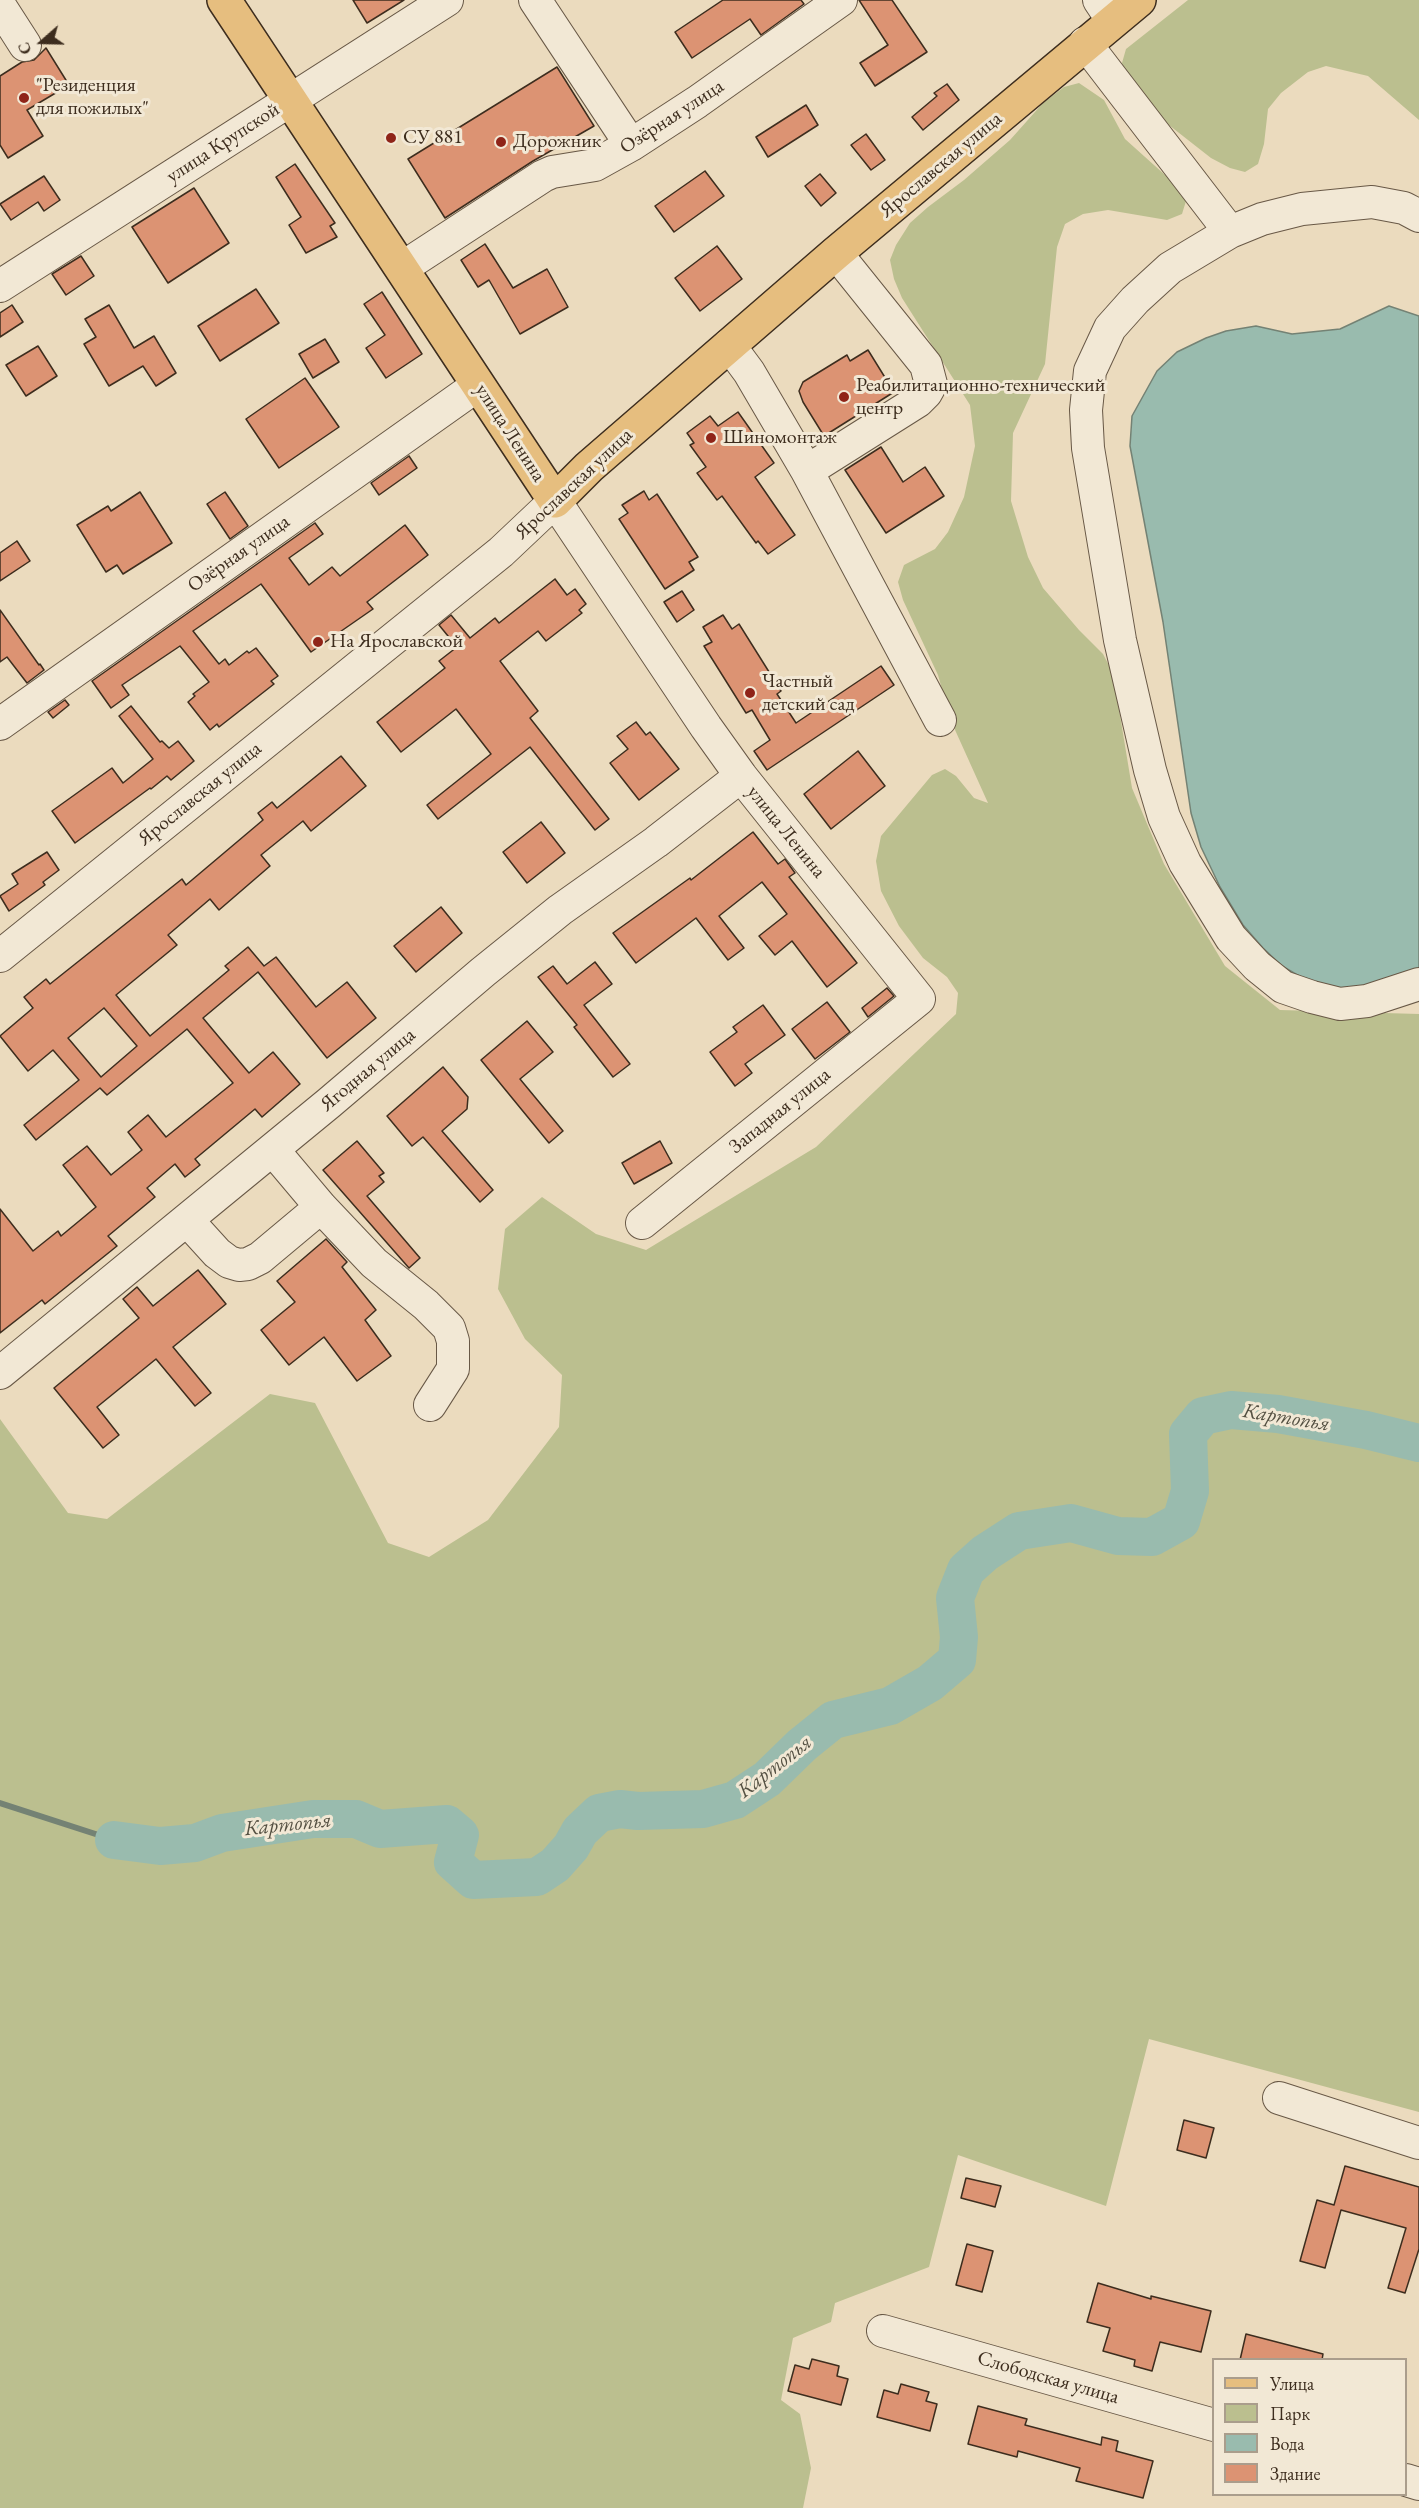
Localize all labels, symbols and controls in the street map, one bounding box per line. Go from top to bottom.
north arrow [12,12,72,72]
text: С [13,39,36,57]
place label: "Резиденция для пожилых" [36,74,149,121]
street label: Озёрная улица [616,74,728,160]
marker: "Резиденция для пожилых" [17,91,31,105]
street label: улица Крупской [162,98,284,188]
street label: Ярославская улица [875,107,1007,223]
place label: СУ 881 [403,126,463,150]
place label: Дорожник [513,130,601,154]
marker: СУ 881 [384,131,398,145]
marker: Дорожник [494,135,508,149]
place label: Реабилитационно-технический центр [856,374,1105,421]
street label: улица Ленина [469,379,551,487]
marker: Реабилитационно-технический центр [837,390,851,404]
street label: Ярославская улица [510,423,638,545]
place label: Шиномонтаж [723,426,837,450]
marker: Шиномонтаж [704,431,718,445]
street label: Озёрная улица [183,510,295,598]
place label: На Ярославской [330,630,463,654]
marker: На Ярославской [311,635,325,649]
place label: Частный детский сад [762,670,855,717]
marker: Частный детский сад [743,686,757,700]
street label: Ярославская улица [133,737,267,851]
street label: улица Ленина [741,781,831,883]
street label: Ягодная улица [315,1023,421,1117]
street label: Западная улица [725,1063,835,1159]
water label: Картопья [1241,1399,1331,1437]
water label: Картопья [733,1730,817,1804]
water label: Картопья [243,1808,333,1842]
street label: Слободская улица [974,2346,1122,2410]
legend [1212,2358,1407,2496]
text: Улица [1270,2372,1314,2395]
text: Парк [1270,2402,1310,2425]
text: Вода [1270,2432,1304,2455]
text: Здание [1270,2462,1320,2485]

